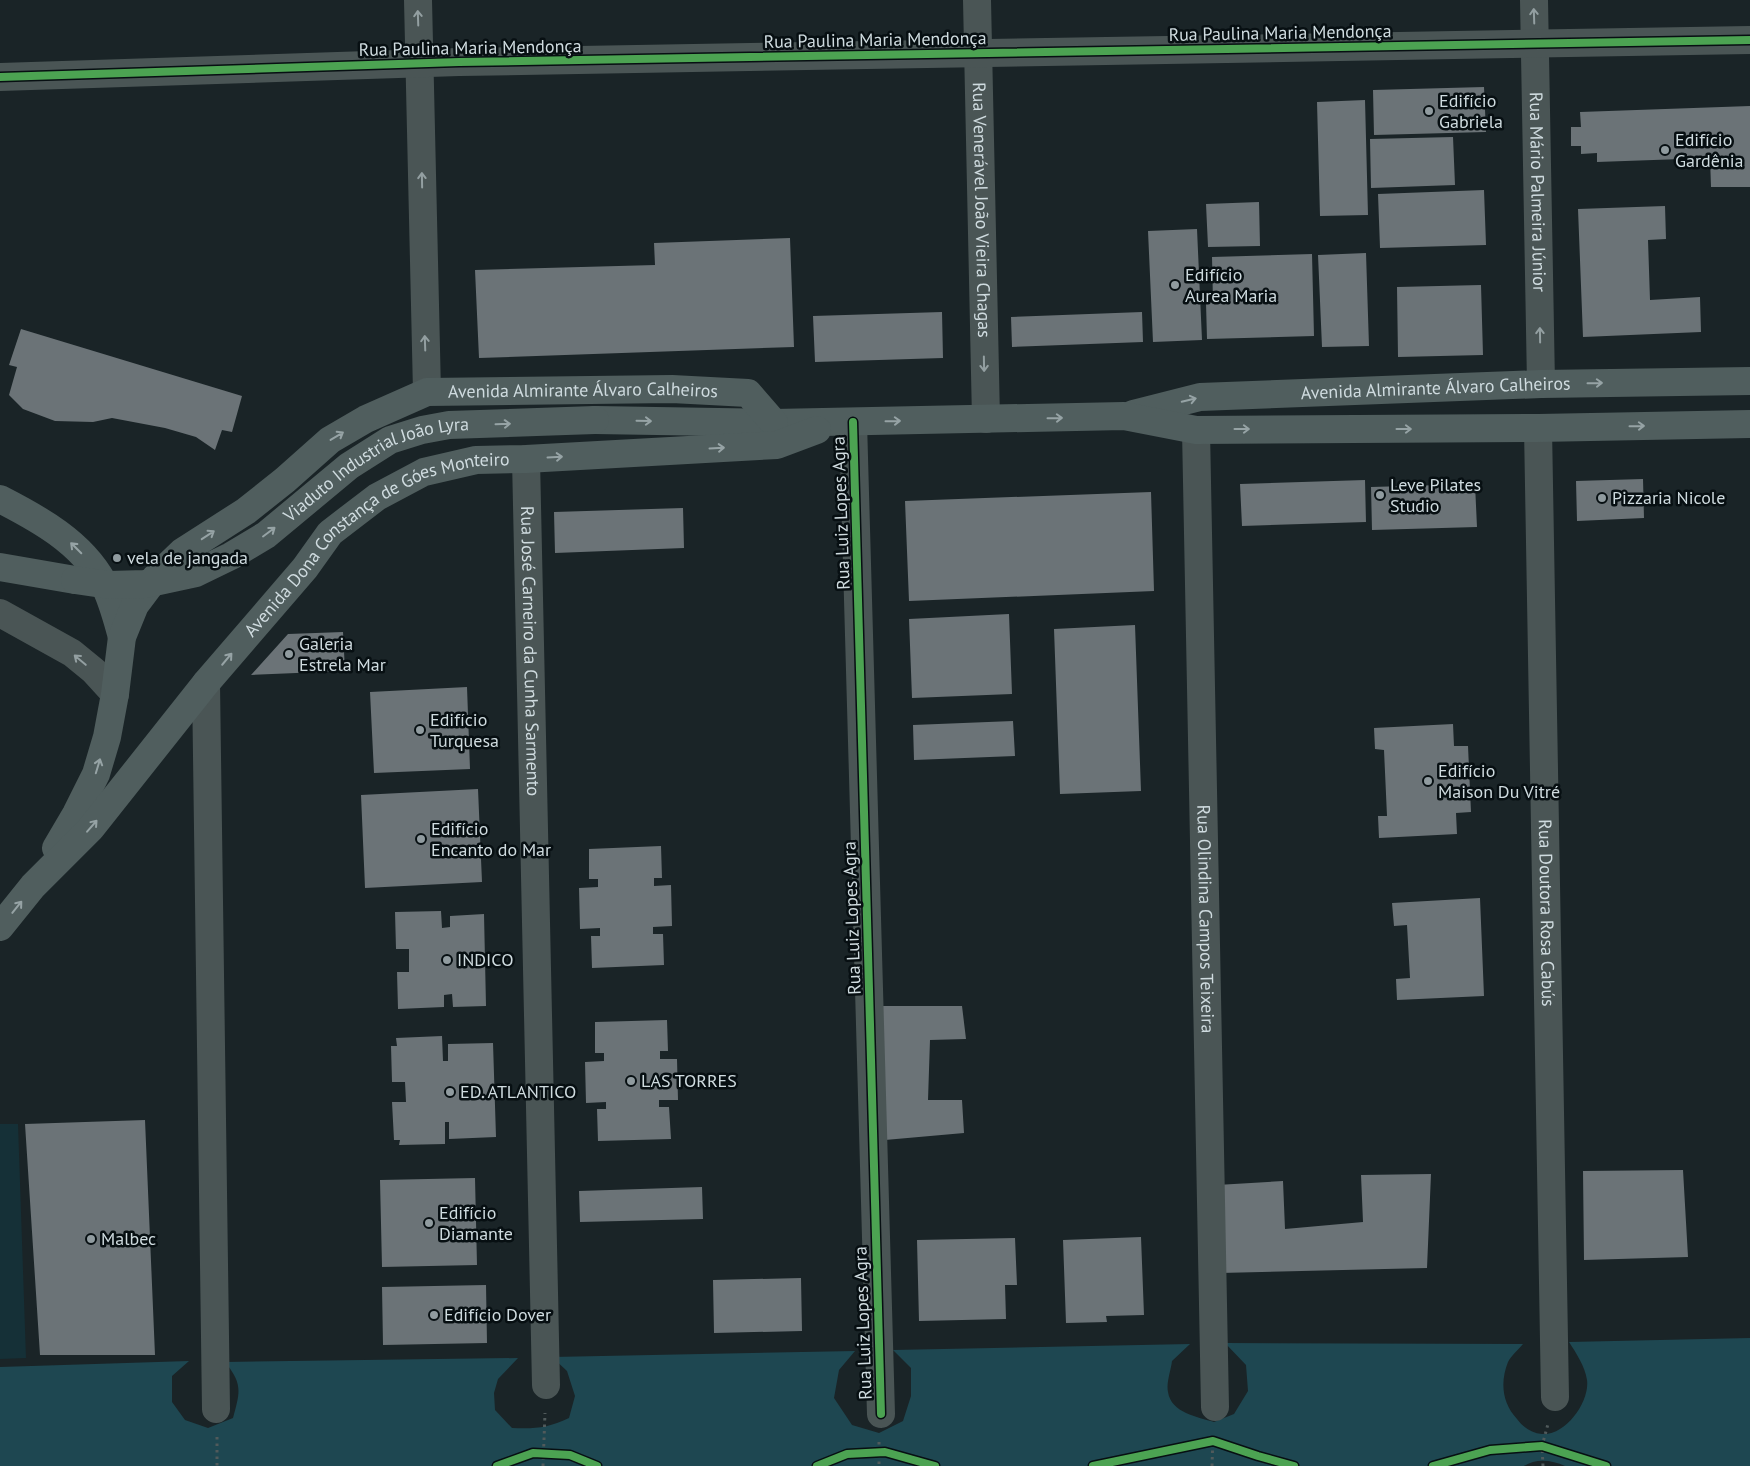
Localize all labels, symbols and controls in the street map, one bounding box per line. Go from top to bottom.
one-way arrow [1529,8,1539,24]
one-way arrow [413,10,423,26]
street label: Rua Paulina Maria Mendonça [1168,19,1392,46]
street label: Rua Paulina Maria Mendonça [763,26,987,53]
street label: Rua Paulina Maria Mendonça [358,34,582,61]
street label: Rua Venerável João Vieira Chagas [968,82,996,338]
place label: Edifício Gabriela [1439,89,1503,133]
street label: Rua Mário Palmeira Júnior [1525,92,1551,292]
marker: Edifício Gabriela [1423,105,1435,117]
place label: Edifício Gardênia [1675,128,1744,172]
marker: Edifício Gardênia [1659,144,1671,156]
one-way arrow [417,173,426,189]
place label: Edifício Aurea Maria [1185,263,1277,307]
marker: Edifício Aurea Maria [1169,279,1181,291]
one-way arrow [1536,328,1545,344]
one-way arrow [420,335,430,352]
one-way arrow [979,355,989,371]
street label: Avenida Almirante Álvaro Calheiros [1300,372,1571,404]
street label: Avenida Almirante Álvaro Calheiros [448,377,719,403]
one-way arrow [1587,379,1603,388]
one-way arrow [1180,395,1196,404]
street label: Viaduto Industrial João Lyra [278,412,469,527]
one-way arrow [1046,413,1063,423]
one-way arrow [636,416,652,426]
one-way arrow [884,416,900,426]
one-way arrow [495,419,511,428]
one-way arrow [1628,421,1644,431]
one-way arrow [1234,424,1250,434]
one-way arrow [1396,424,1412,434]
one-way arrow [329,431,343,441]
street label: Rua Luiz Lopes Agra [826,436,855,590]
one-way arrow [709,444,725,453]
street label: Avenida Dona Constança de Góes Monteiro [239,447,510,641]
one-way arrow [546,452,562,462]
place label: Leve Pilates Studio [1390,473,1481,517]
place label: Pizzaria Nicole [1612,486,1725,509]
marker: Leve Pilates Studio [1374,489,1386,501]
marker: Pizzaria Nicole [1596,492,1608,504]
street label: Rua José Carneiro da Cunha Sarmento [516,506,545,796]
one-way arrow [262,527,275,538]
one-way arrow [201,530,215,541]
one-way arrow [70,542,82,555]
place label: vela de jangada [127,546,248,569]
marker: vela de jangada [111,552,123,564]
place label: Galeria Estrela Mar [299,632,386,676]
marker: Galeria Estrela Mar [283,648,295,660]
one-way arrow [221,652,232,665]
one-way arrow [74,655,87,666]
place label: Edifício Turquesa [430,708,499,752]
marker: Edifício Turquesa [414,724,426,736]
one-way arrow [94,759,104,775]
place label: Edifício Maison Du Vitré [1438,759,1560,803]
marker: Edifício Maison Du Vitré [1422,775,1434,787]
street label: Rua Olindina Campos Teixeira [1192,804,1220,1033]
place label: Edifício Encanto do Mar [431,817,551,861]
street label: Rua Doutora Rosa Cabús [1534,819,1560,1007]
one-way arrow [86,820,98,833]
marker: Edifício Encanto do Mar [415,833,427,845]
street label: Rua Luiz Lopes Agra [837,841,866,995]
one-way arrow [11,900,22,913]
place label: INDICO [457,948,513,971]
marker: INDICO [441,954,453,966]
place label: LAS TORRES [641,1069,737,1092]
marker: LAS TORRES [625,1075,637,1087]
place label: ED. ATLANTICO [460,1080,576,1103]
marker: ED. ATLANTICO [444,1086,456,1098]
place label: Edifício Diamante [439,1201,513,1245]
marker: Edifício Diamante [423,1217,435,1229]
place label: Malbec [101,1227,156,1250]
marker: Malbec [85,1233,97,1245]
street label: Rua Luiz Lopes Agra [848,1246,877,1400]
place label: Edifício Dover [444,1303,551,1326]
marker: Edifício Dover [428,1309,440,1321]

